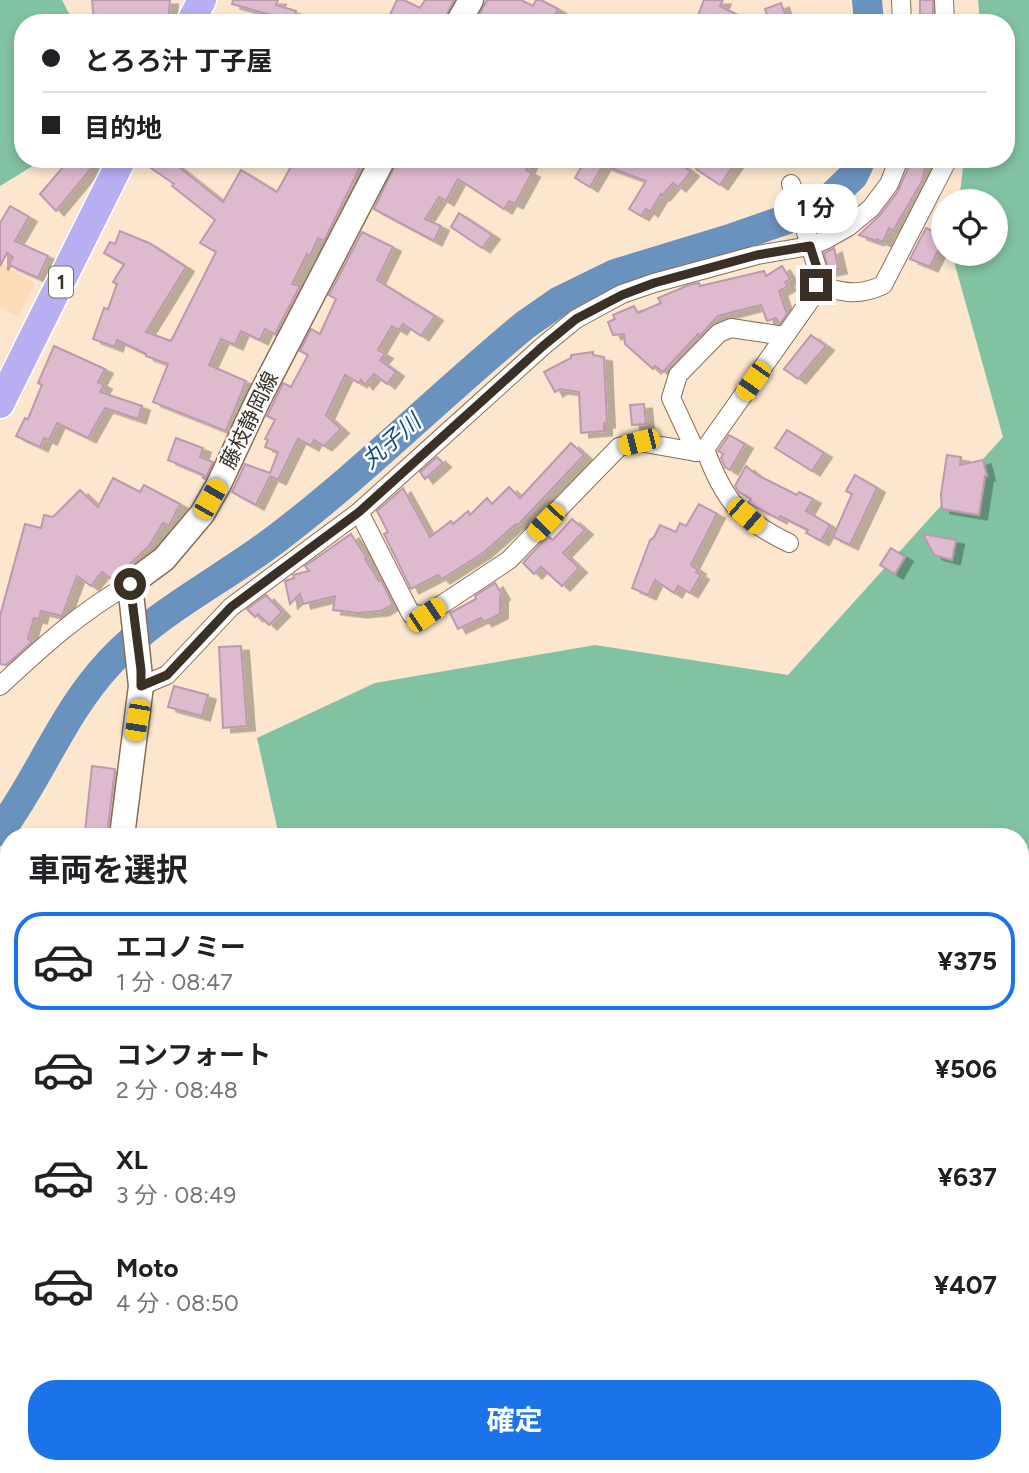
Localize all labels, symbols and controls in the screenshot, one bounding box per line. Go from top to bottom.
text: とろろ汁 丁子屋 [84,45,272,77]
text: 目的地 [84,112,162,144]
callout: 1 分 [774,184,858,232]
map controls [931,189,1008,266]
button: locate [931,189,1008,266]
text: 1 分 [797,194,835,222]
road number: 1 [49,266,73,298]
route end [800,269,832,301]
car [733,358,774,404]
street label: 藤枝静岡線 [215,367,283,473]
water label: 丸子川 [356,406,428,474]
car [617,427,662,457]
car [191,476,230,522]
car [724,494,769,538]
car [524,500,569,544]
route start [114,568,146,600]
car [403,595,450,635]
car [124,697,151,743]
text: 車両を選択 [28,851,188,889]
icon: car [32,930,95,993]
text: エコノミー [116,931,246,963]
text: ¥375 [937,945,997,977]
text: 1 分 · 08:47 [116,968,233,996]
icon: car [32,1038,95,1101]
text: コンフォート [116,1039,271,1071]
text: ¥506 [934,1053,997,1085]
text: 2 分 · 08:48 [116,1076,238,1104]
text: XL [116,1144,148,1176]
icon: car [32,1146,95,1209]
text: ¥637 [938,1161,997,1193]
text: 3 分 · 08:49 [116,1181,236,1209]
text: Moto [116,1252,179,1284]
icon: car [32,1254,95,1317]
text: ¥407 [934,1269,997,1301]
text: 4 分 · 08:50 [116,1289,239,1317]
button: 確定 [28,1380,1001,1460]

